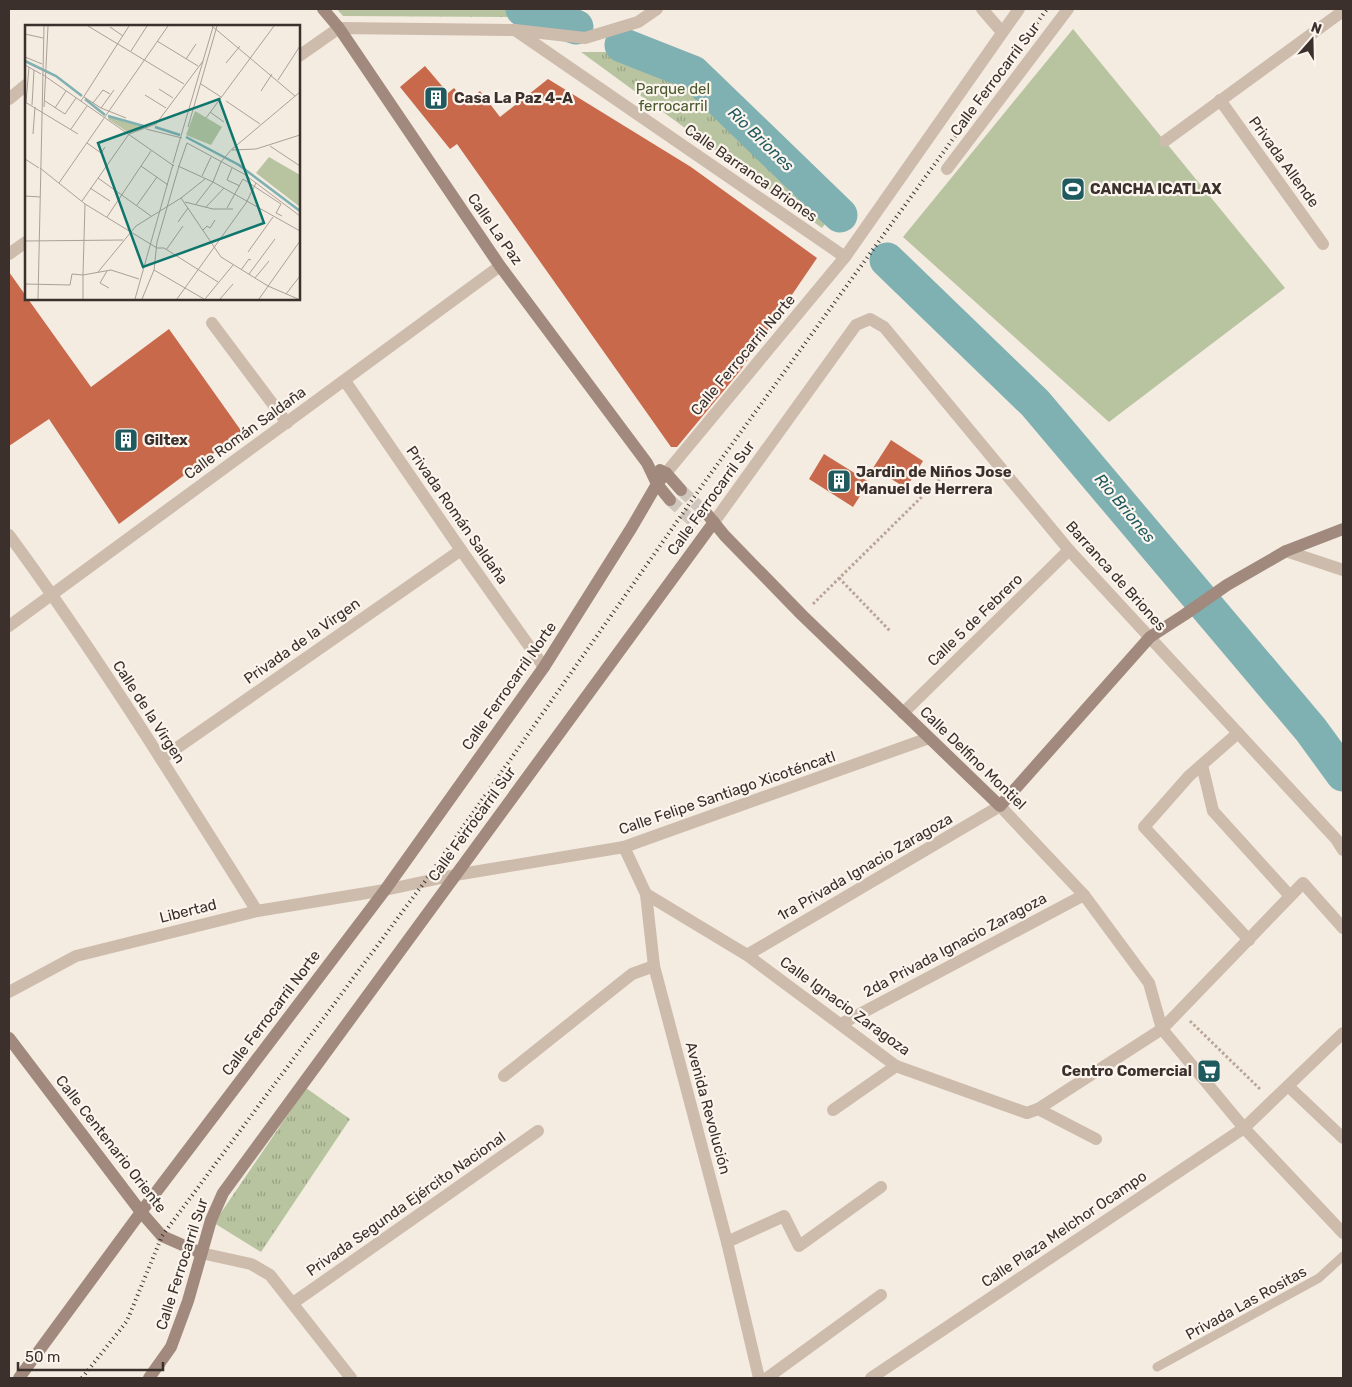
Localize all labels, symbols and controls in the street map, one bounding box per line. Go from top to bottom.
north arrow [1287,15,1337,65]
street label: Calle Ferrocarril Sur [946,18,1044,139]
text: N [1309,19,1324,38]
inset map [25,25,300,300]
park label: Parque del ferrocarril [636,80,710,115]
building icon: Casa La Paz 4-A [423,85,449,111]
place label: Casa La Paz 4-A [454,89,573,107]
water label: Rio Briones [724,103,798,175]
street label: Privada Allende [1245,113,1323,211]
street label: Calle Barranca Briones [681,120,821,226]
sports icon: CANCHA ICATLAX [1060,176,1086,202]
place label: CANCHA ICATLAX [1090,180,1222,198]
street label: Calle La Paz [464,190,527,269]
street label: Calle Ferrocarril Norte [687,291,799,419]
street label: Calle Román Saldaña [181,383,309,483]
building icon: Giltex [113,427,139,453]
place label: Giltex [144,431,188,449]
street label: Calle Ferrocarril Sur [663,437,759,559]
street label: Privada Román Saldaña [402,442,512,588]
place label: Jardin de Niños Jose Manuel de Herrera [856,463,1012,498]
building icon: Jardin de Niños Jose Manuel de Herrera [826,468,852,494]
water label: Rio Briones [1091,470,1159,546]
street label: Barranca de Briones [1062,517,1170,635]
street label: Calle 5 de Febrero [924,570,1026,670]
street label: Privada de la Virgen [240,594,364,688]
street label: Calle Ferrocarril Norte [458,618,560,754]
street label: Calle de la Virgen [109,657,189,767]
street label: Calle Delfino Montiel [916,703,1030,813]
street label: Calle Felipe Santiago Xicoténcatl [616,747,838,839]
street label: Calle Ferrocarril Sur [424,763,520,885]
street label: 1ra Privada Ignacio Zaragoza [774,809,956,925]
street label: 2da Privada Ignacio Zaragoza [860,889,1050,1001]
street label: Libertad [158,895,218,927]
street label: Calle Ferrocarril Norte [218,947,324,1079]
street label: Calle Ignacio Zaragoza [776,953,914,1059]
street label: Avenida Revolución [682,1040,734,1176]
supermarket icon: Centro Comercial [1196,1058,1222,1084]
place label: Centro Comercial [1062,1062,1192,1080]
street label: Calle Centenario Oriente [52,1072,170,1216]
street label: Privada Segunda Ejército Nacional [303,1128,509,1280]
street label: Calle Plaza Melchor Ocampo [978,1167,1150,1291]
street label: Calle Ferrocarril Sur [152,1196,212,1332]
street label: Privada Las Rositas [1182,1262,1310,1344]
scale bar [18,1340,162,1372]
text: 50 m [25,1348,60,1366]

